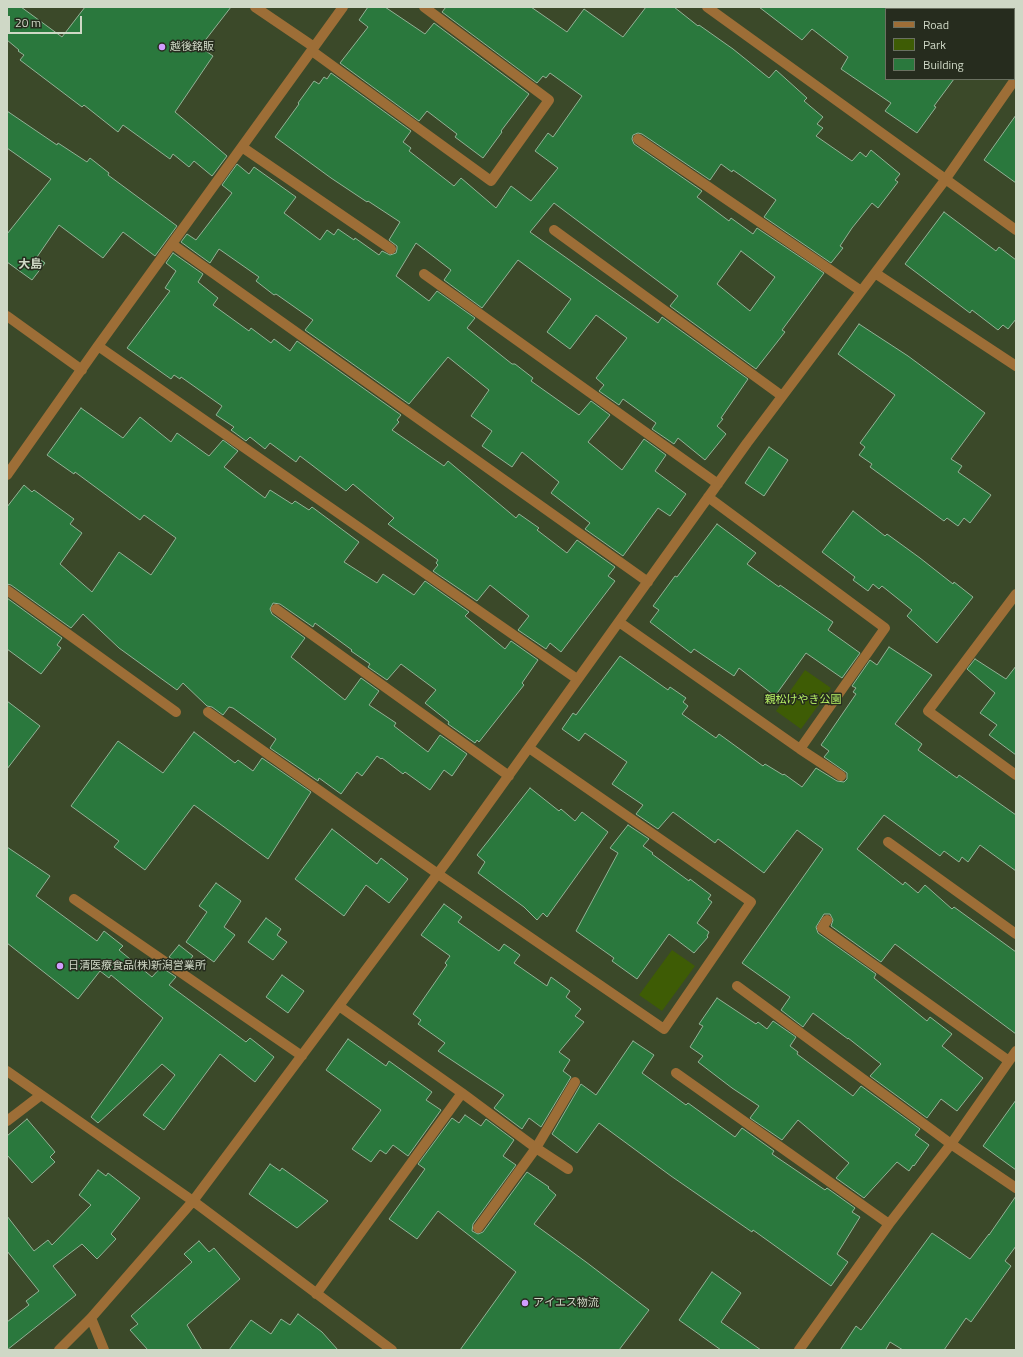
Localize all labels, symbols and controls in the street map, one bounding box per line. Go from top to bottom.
scale bar [10,8,84,34]
legend [885,8,1015,80]
text: 20 m [15,13,41,32]
text: Road [923,15,949,34]
text: Park [923,35,946,54]
place label: 越後銘販 [170,40,214,54]
marker: 越後銘販 [157,42,167,52]
text: Building [923,55,964,74]
district label: 大島 [18,258,42,272]
park label: 親松けやき公園 [765,693,841,707]
place label: 日清医療食品(株)新潟営業所 [68,959,206,973]
marker: 日清医療食品(株)新潟営業所 [55,961,65,971]
place label: アイエス物流 [533,1296,599,1310]
marker: アイエス物流 [520,1298,530,1308]

